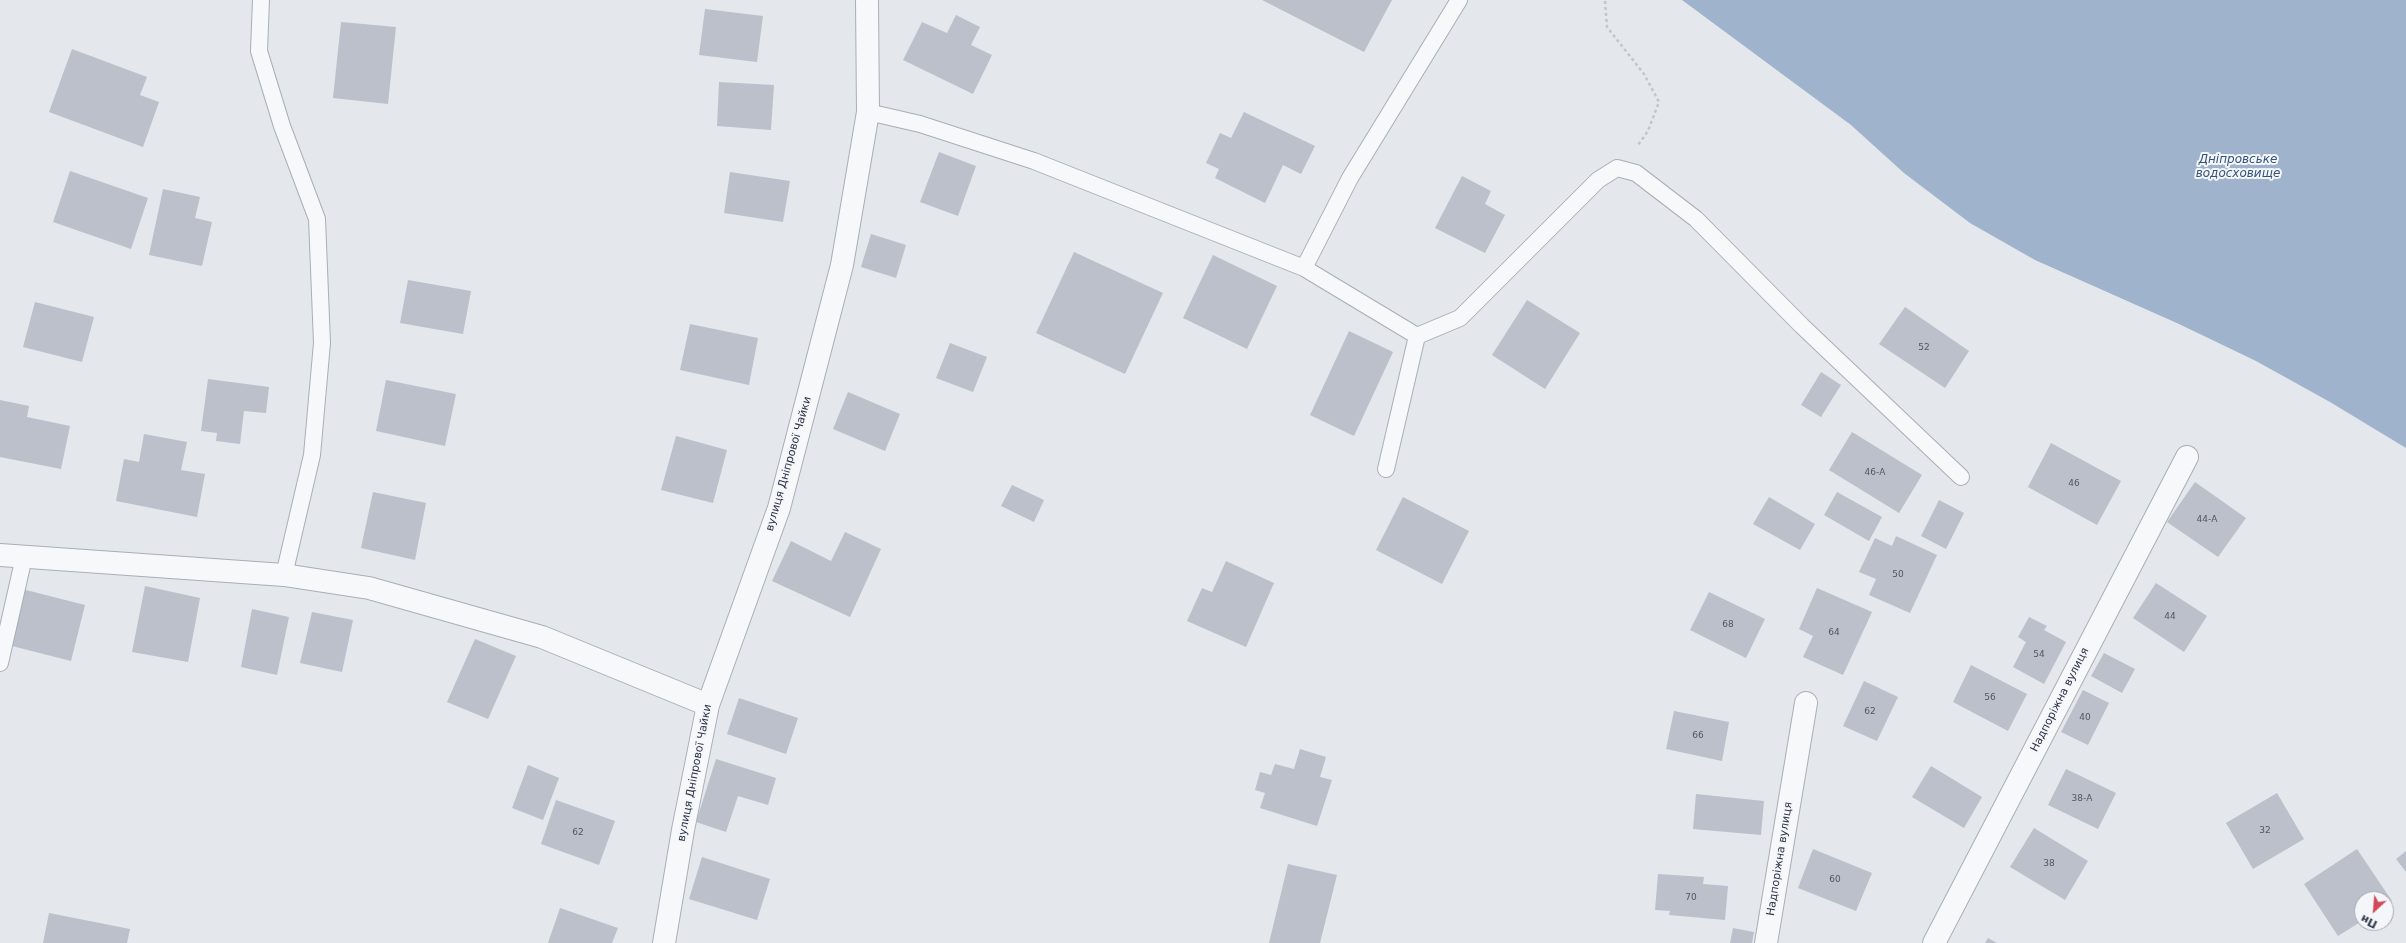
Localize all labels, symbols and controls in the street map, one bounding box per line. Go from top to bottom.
water label: Дніпровське водосховище [2196,153,2280,181]
house number: 52 [1918,343,1930,353]
street label: вулиця Дніпрової Чайки [763,395,815,533]
house number: 46-А [1865,468,1885,478]
house number: 46 [2068,479,2080,489]
house number: 44-А [2197,515,2217,525]
house number: 50 [1892,570,1904,580]
house number: 44 [2164,612,2176,622]
house number: 68 [1722,620,1734,630]
house number: 64 [1828,628,1840,638]
street label: Надпоріжна вулиця [2028,646,2092,754]
house number: 54 [2033,650,2045,660]
house number: 56 [1984,693,1996,703]
street label: вулиця Дніпрової Чайки [675,703,715,843]
house number: 62 [1864,707,1876,717]
house number: 40 [2079,713,2091,723]
house number: 66 [1692,731,1704,741]
house number: 38-А [2072,794,2092,804]
street label: Надпоріжна вулиця [1764,801,1796,917]
house number: 32 [2259,826,2271,836]
house number: 62 [572,828,584,838]
house number: 38 [2043,859,2055,869]
house number: 60 [1829,875,1841,885]
north arrow [2354,891,2394,931]
house number: 70 [1685,893,1697,903]
text: Пн [2359,912,2379,931]

